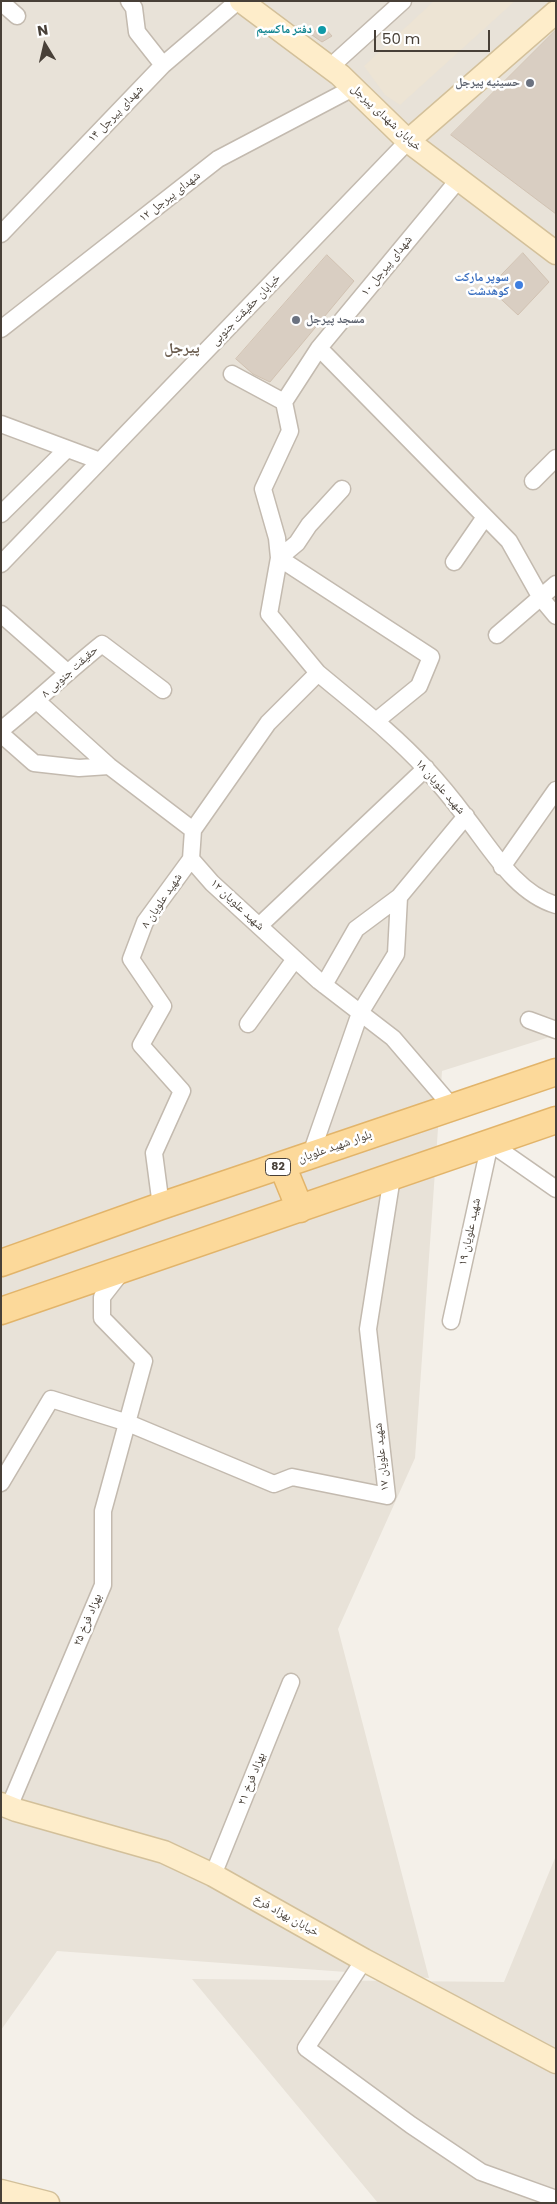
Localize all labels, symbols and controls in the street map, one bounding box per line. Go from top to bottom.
text: N [36,19,49,41]
north arrow [20,20,70,70]
scale bar [377,20,493,52]
place label: دفتر ماکسیم [256,23,312,37]
marker: دفتر ماکسیم [316,24,328,36]
text: 50 m [382,28,420,49]
place label: حسینیه پیرجل [455,76,520,90]
marker: حسینیه پیرجل [524,77,536,89]
street label: خیابان شهدای پیرجل [348,82,424,154]
street label: شهدای پیرجل ۱۴ [85,83,147,145]
street label: شهدای پیرجل ۱۲ [137,169,203,225]
street label: شهدای پیرجل ۱۰ [358,233,416,299]
street label: خیابان حقیقت جنوبی [208,271,284,349]
place label: سوپر مارکت کوهدشت [455,271,509,299]
marker: سوپر مارکت کوهدشت [513,279,525,291]
place label: مسجد پیرجل [306,313,365,327]
marker: مسجد پیرجل [290,314,302,326]
district label: پیرجل [164,340,200,358]
street label: حقیقت جنوبی ۸ [39,643,101,701]
street label: شهید علویان ۱۸ [412,756,468,818]
street label: شهید علویان ۸ [138,871,186,931]
street label: شهید علویان ۱۲ [207,876,267,934]
street label: بلوار شهید علویان [296,1128,374,1166]
road number: 82 [266,1158,290,1176]
street label: شهید علویان ۱۹ [456,1197,484,1267]
street label: شهید علویان ۱۷ [371,1422,393,1492]
street label: بهزاد فرخ ۲۵ [71,1592,105,1648]
street label: بهزاد فرخ ۲۱ [235,1751,269,1807]
street label: خیابان بهزاد فرخ [251,1892,321,1940]

